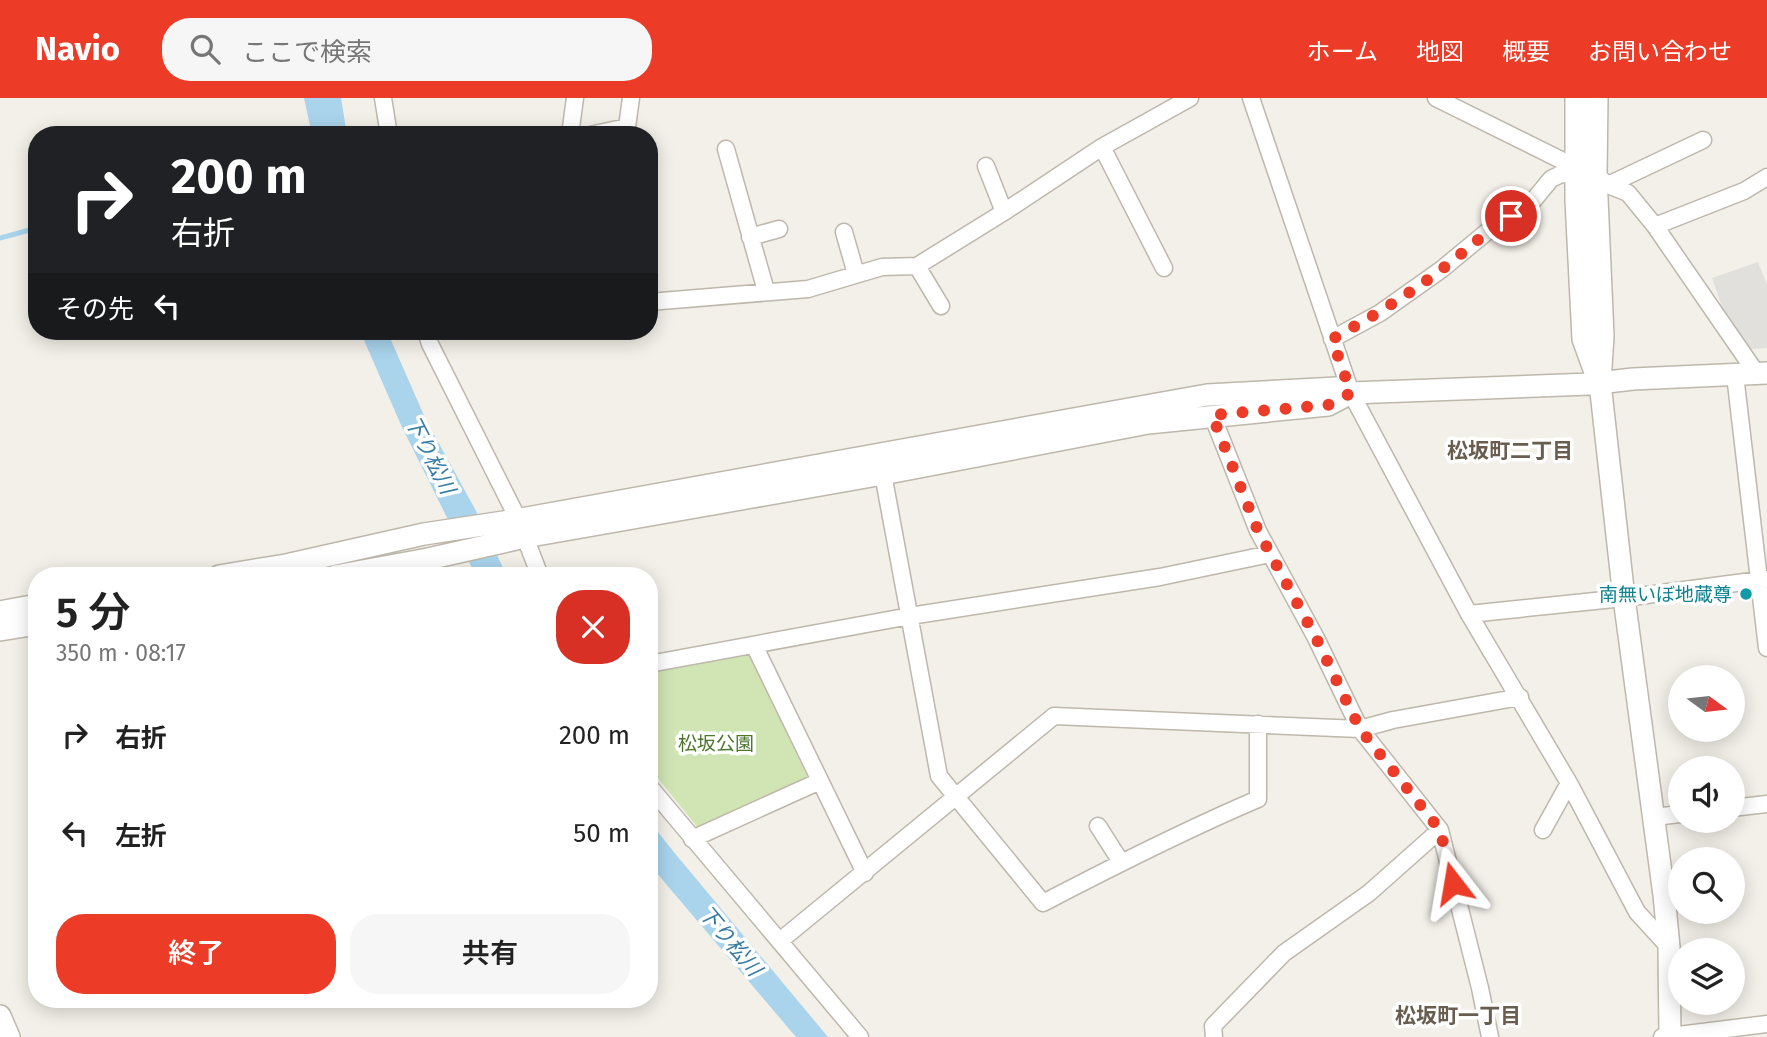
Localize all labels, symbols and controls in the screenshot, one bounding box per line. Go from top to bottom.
search box [162,18,652,81]
text: Navio [35,29,120,69]
icon: search [186,30,224,68]
text: ここで検索 [242,37,372,68]
text: ホーム [1307,38,1378,66]
text: 地図 [1416,38,1464,66]
text: 概要 [1502,38,1550,66]
text: お問い合わせ [1588,38,1732,66]
text: 200 m [171,147,307,206]
icon: right [56,154,147,245]
pin [1481,186,1541,246]
icon: arrive [1492,197,1530,235]
text: 右折 [171,214,235,252]
icon: left [148,287,186,325]
text: その先 [56,294,134,325]
water label: 下り松川 [399,412,462,500]
district label: 松坂町二丁目 [1447,438,1573,464]
place label: 南無いぼ地蔵尊 [1599,583,1732,606]
marker: 南無いぼ地蔵尊 [1738,586,1754,602]
text: 5 分 [56,588,130,638]
button: close [556,590,630,664]
text: 350 m · 08:17 [56,639,186,667]
north arrow [1668,665,1745,742]
map controls [1668,665,1745,1015]
icon: right [56,716,94,754]
text: 200 m [559,720,630,751]
text: 右折 [115,723,167,754]
park label: 松坂公園 [678,732,754,755]
button: sound [1668,756,1745,833]
icon: left [56,814,94,852]
text: 50 m [573,818,630,849]
text: 左折 [115,821,167,852]
position arrow [1416,846,1490,920]
button: search [1668,847,1745,924]
water label: 下り松川 [693,900,768,983]
button: 終了 [56,914,336,994]
button: 共有 [350,914,630,994]
button: layers [1668,938,1745,1015]
district label: 松坂町一丁目 [1395,1003,1521,1029]

